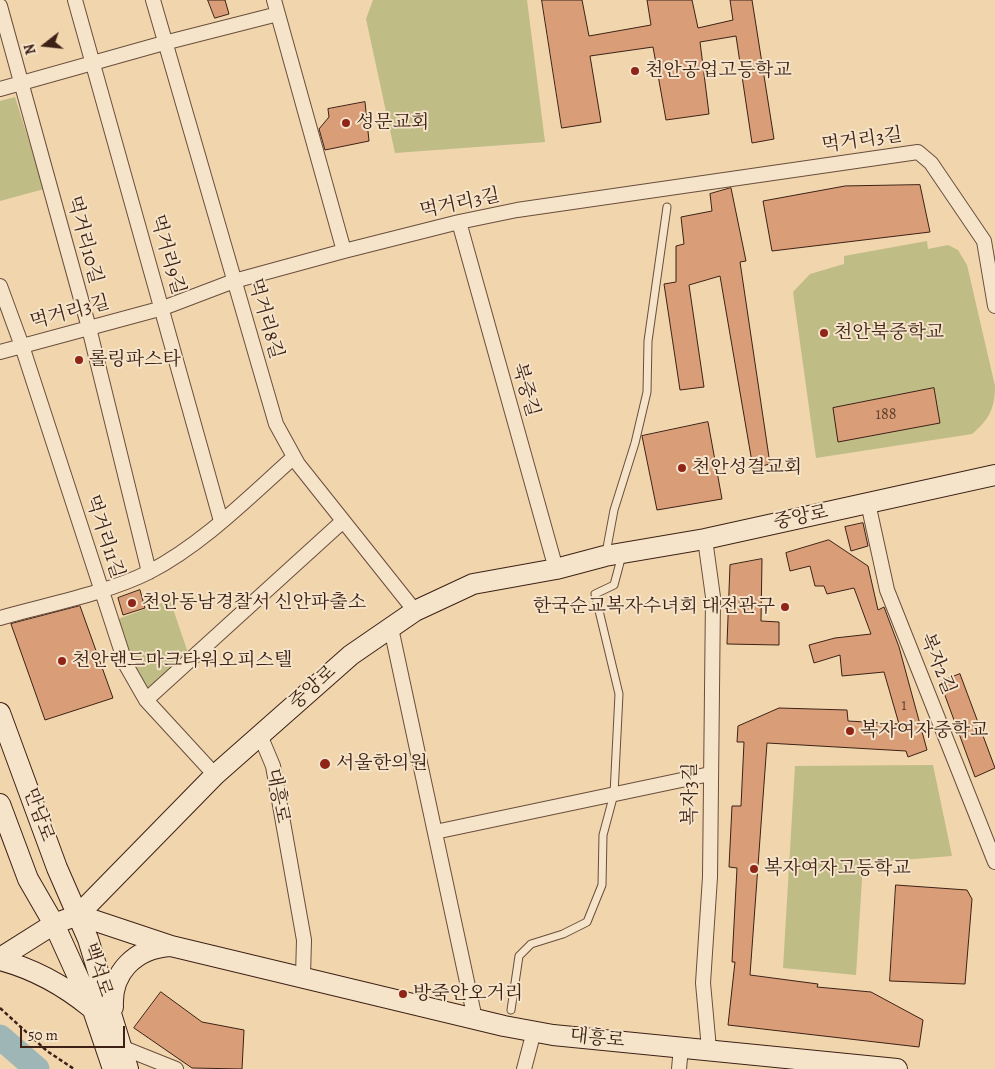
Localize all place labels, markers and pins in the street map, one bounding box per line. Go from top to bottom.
place label: 천안공업고등학교 [645,60,792,82]
marker: 천안공업고등학교 [629,65,641,77]
place label: 성문교회 [356,112,429,134]
marker: 성문교회 [340,117,352,129]
place label: 천안북중학교 [834,322,944,344]
marker: 천안북중학교 [818,327,830,339]
place label: 롤링파스타 [89,349,181,371]
marker: 롤링파스타 [73,354,85,366]
place label: 천안성결교회 [692,457,802,479]
marker: 천안성결교회 [676,462,688,474]
place label: 천안동남경찰서 신안파출소 [142,592,366,614]
place label: 한국순교복자수녀회 대전관구 [533,596,775,618]
marker: 천안동남경찰서 신안파출소 [126,597,138,609]
marker: 한국순교복자수녀회 대전관구 [779,601,791,613]
place label: 천안랜드마크타워오피스텔 [72,650,292,672]
marker: 천안랜드마크타워오피스텔 [56,655,68,667]
place label: 복자여자중학교 [860,720,988,742]
marker: 복자여자중학교 [844,725,856,737]
place label: 서울한의원 [336,753,428,775]
marker: 서울한의원 [318,757,332,771]
place label: 복자여자고등학교 [764,858,911,880]
marker: 복자여자고등학교 [748,863,760,875]
place label: 방죽안오거리 [413,983,523,1005]
marker: 방죽안오거리 [397,988,409,1000]

